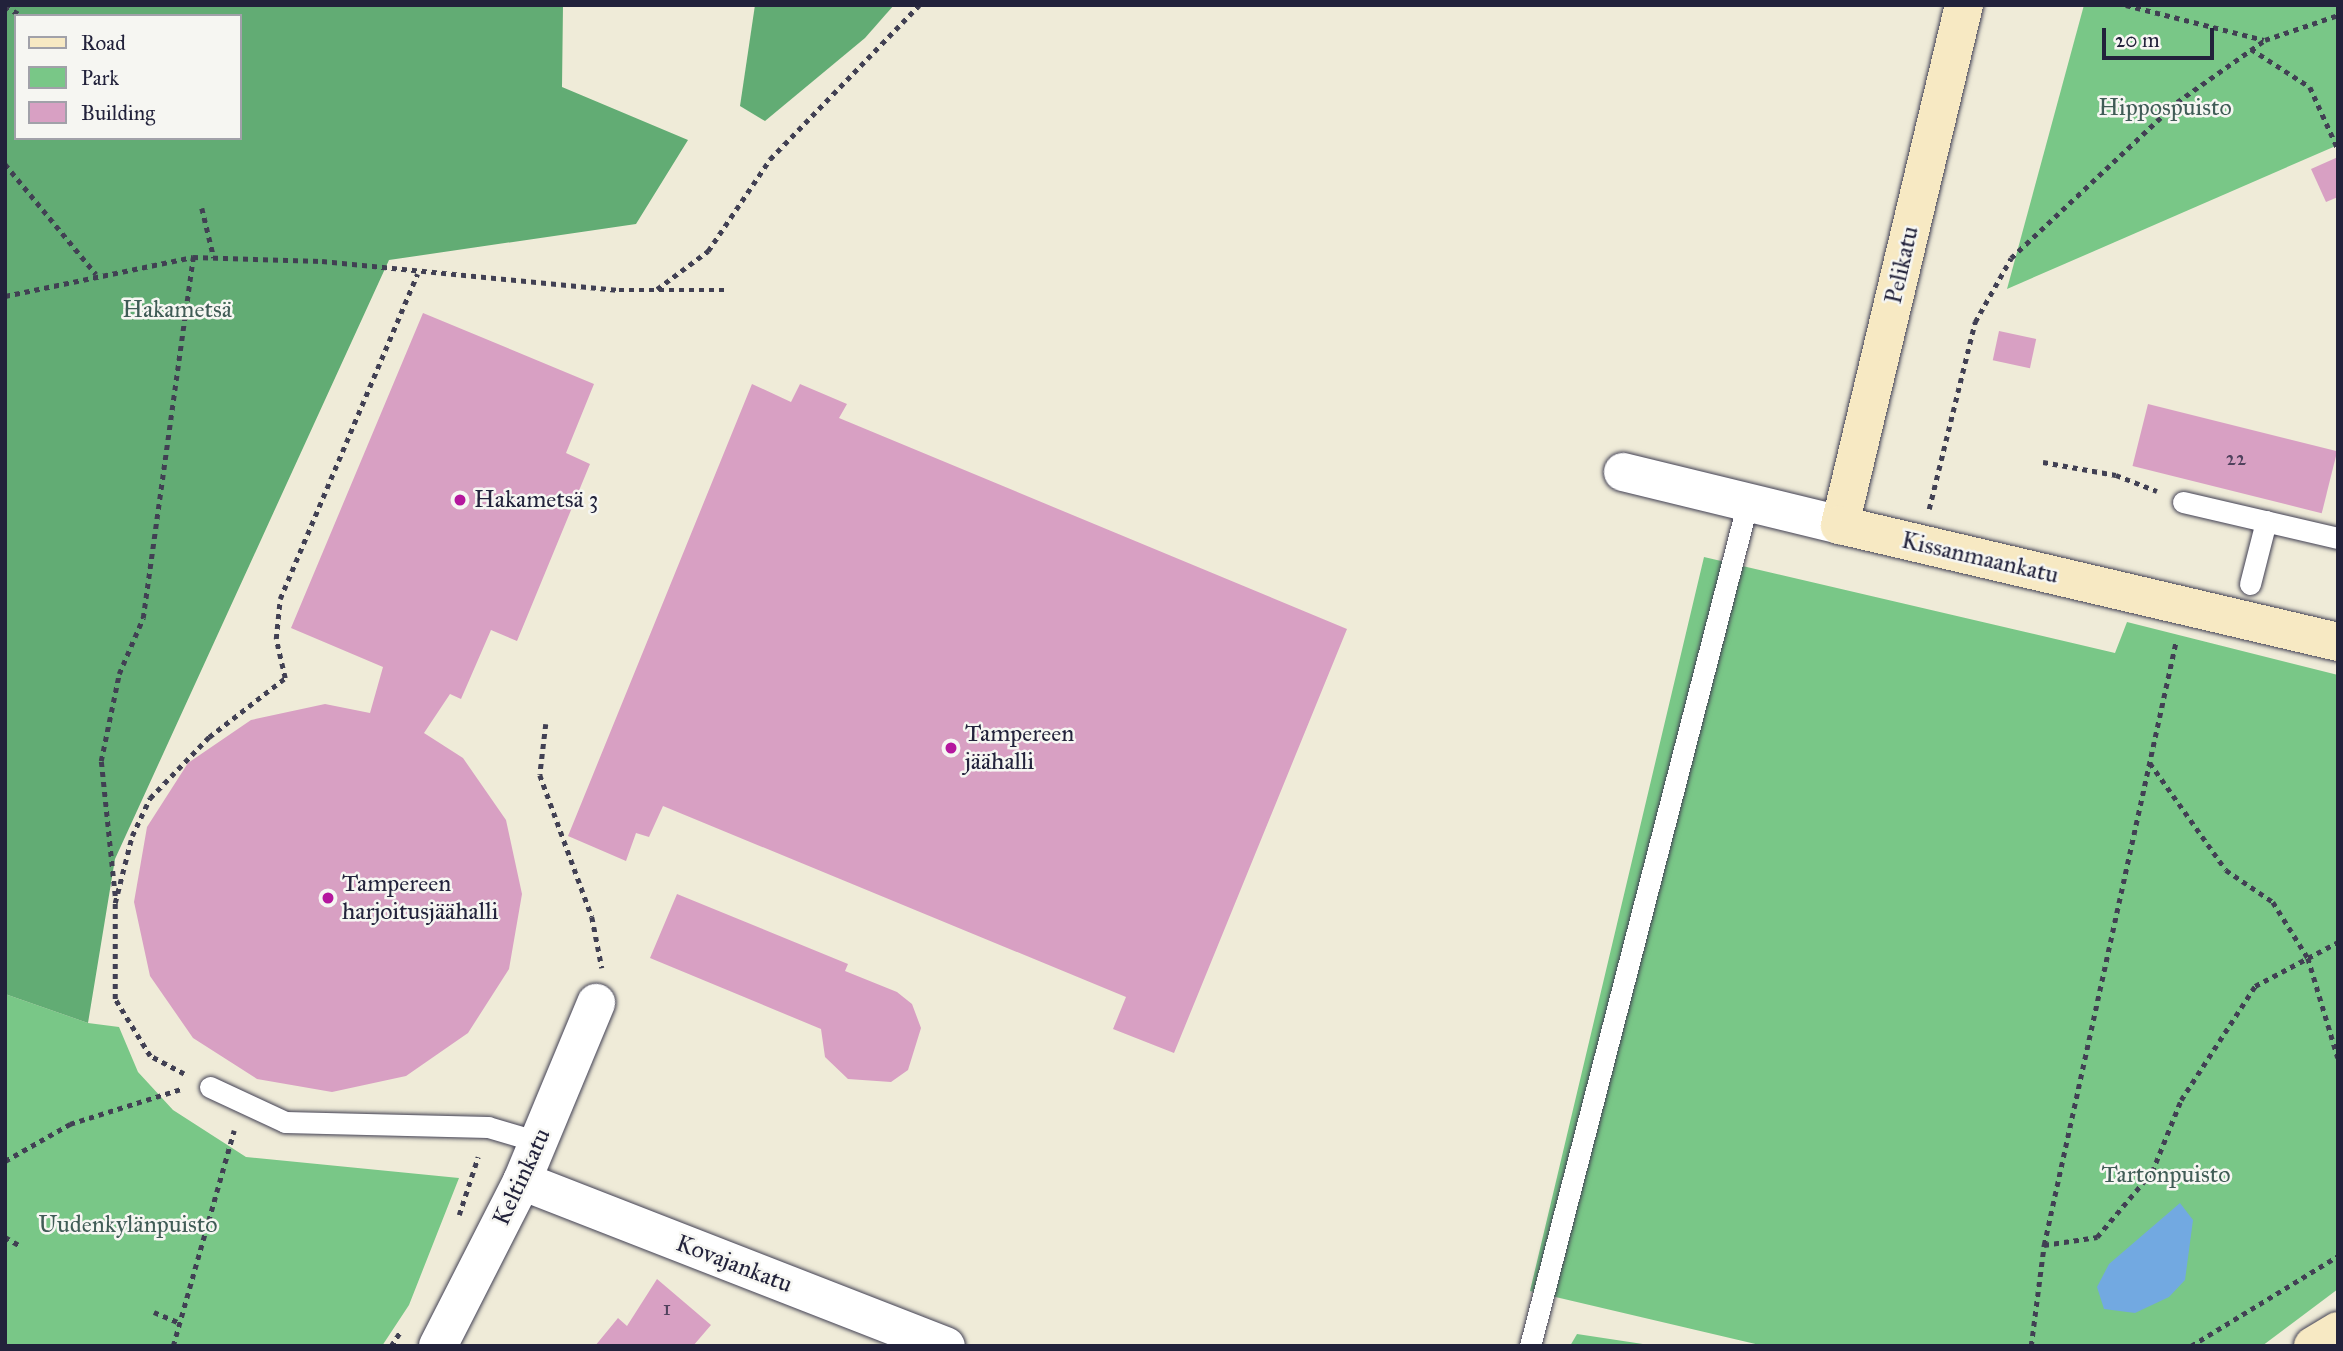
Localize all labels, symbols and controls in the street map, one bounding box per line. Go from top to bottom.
legend [14,14,242,140]
scale bar [2105,14,2217,58]
text: 20 m [2115,27,2160,53]
text: Road [81,30,126,56]
text: Park [81,65,119,91]
park label: Hippospuisto [2098,94,2232,122]
text: Building [81,100,155,126]
street label: Pelikatu [1879,223,1925,307]
park label: Hakametsä [122,296,232,324]
house number: 22 [2226,445,2246,471]
place label: Hakametsä 3 [474,486,598,514]
marker: Hakametsä 3 [452,492,468,508]
street label: Kissanmaankatu [1899,526,2061,590]
place label: Tampereen jäähalli [965,720,1074,776]
marker: Tampereen jäähalli [943,740,959,756]
place label: Tampereen harjoitusjäähalli [342,870,498,926]
marker: Tampereen harjoitusjäähalli [320,890,336,906]
street label: Keltinkatu [487,1124,557,1230]
park label: Tartonpuisto [2102,1161,2230,1189]
park label: Uudenkylänpuisto [38,1211,218,1239]
street label: Kovajankatu [672,1229,796,1299]
house number: 1 [663,1295,671,1321]

